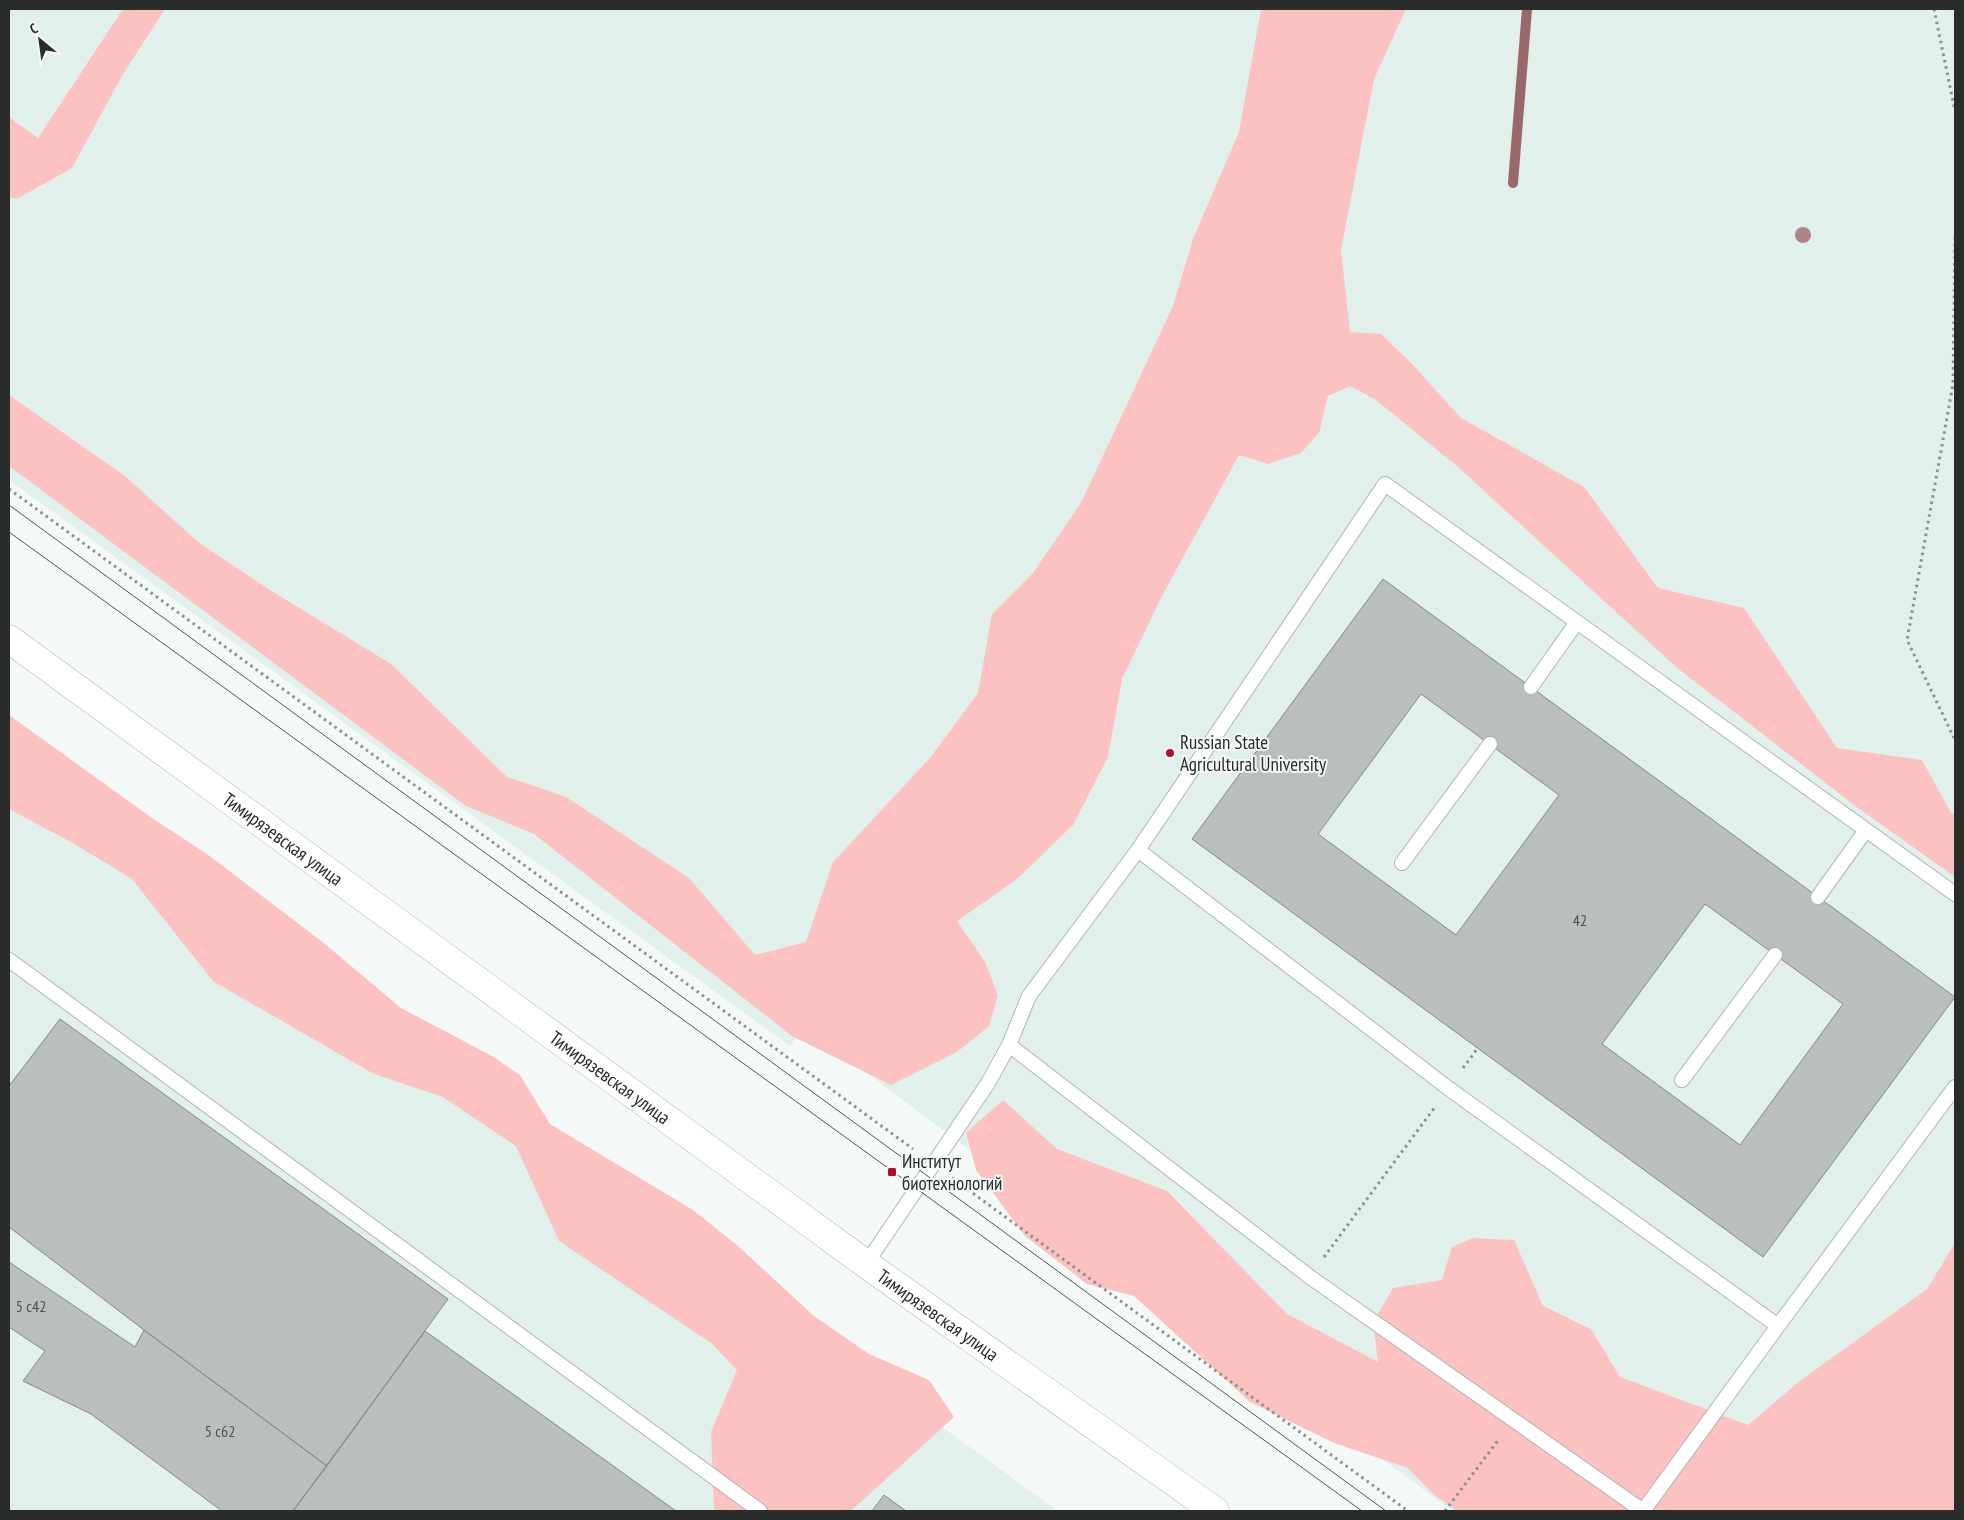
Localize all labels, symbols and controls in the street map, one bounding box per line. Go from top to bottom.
north arrow [15,15,65,65]
text: С [27,19,41,38]
place label: Russian State Agricultural University [1180,730,1327,776]
marker: Russian State Agricultural University [1164,747,1176,759]
street label: Тимирязевская улица [218,787,348,891]
house number: 42 [1573,910,1587,930]
street label: Тимирязевская улица [545,1025,675,1129]
place label: Институт биотехнологий [902,1149,1002,1195]
marker: Институт биотехнологий [886,1166,898,1178]
street label: Тимирязевская улица [873,1264,1003,1366]
house number: 5 с42 [16,1296,46,1316]
house number: 5 с62 [205,1421,235,1441]

